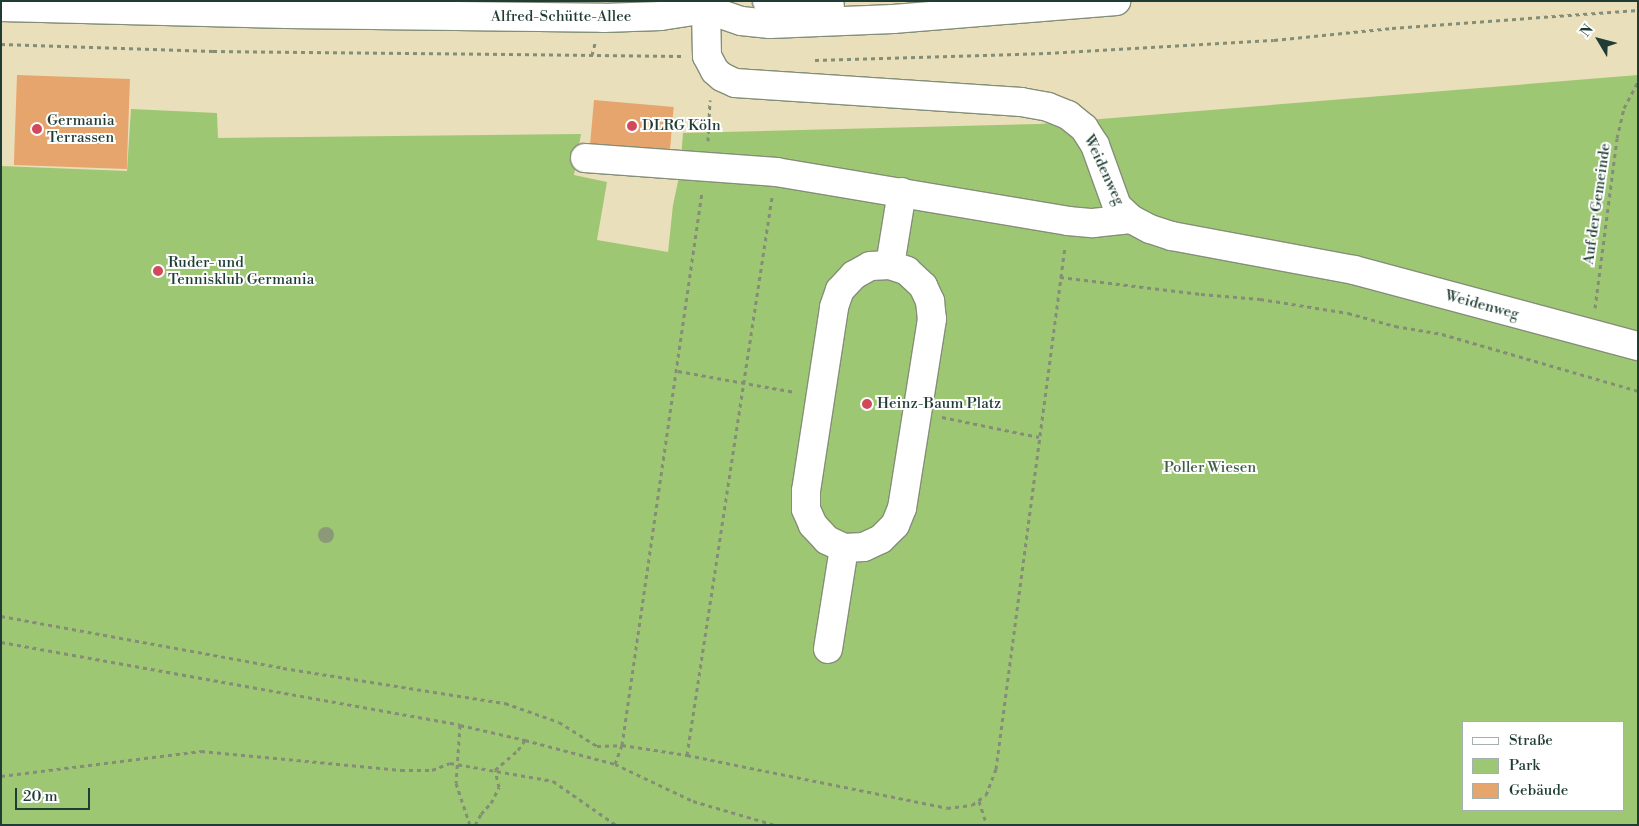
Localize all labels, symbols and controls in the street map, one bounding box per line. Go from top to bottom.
street label: Alfred-Schütte-Allee [491,8,631,26]
north arrow [1574,15,1624,65]
text: N [1576,21,1598,41]
place label: Germania Terrassen [47,111,115,146]
place label: DLRG Köln [642,117,721,135]
marker: DLRG Köln [626,120,638,132]
marker: Germania Terrassen [31,123,43,135]
street label: Weidenweg [1080,132,1128,208]
street label: Auf der Gemeinde [1580,142,1614,266]
place label: Ruder- und Tennisklub Germania [168,253,314,288]
marker: Ruder- und Tennisklub Germania [152,265,164,277]
street label: Weidenweg [1443,287,1521,323]
place label: Heinz-Baum Platz [877,395,1001,413]
marker: Heinz-Baum Platz [861,398,873,410]
park label: Poller Wiesen [1164,459,1256,477]
legend [1462,721,1624,811]
text: Straße [1509,731,1553,750]
text: Park [1509,756,1540,775]
scale bar [18,778,92,810]
text: Gebäude [1509,781,1568,800]
text: 20 m [23,787,58,806]

